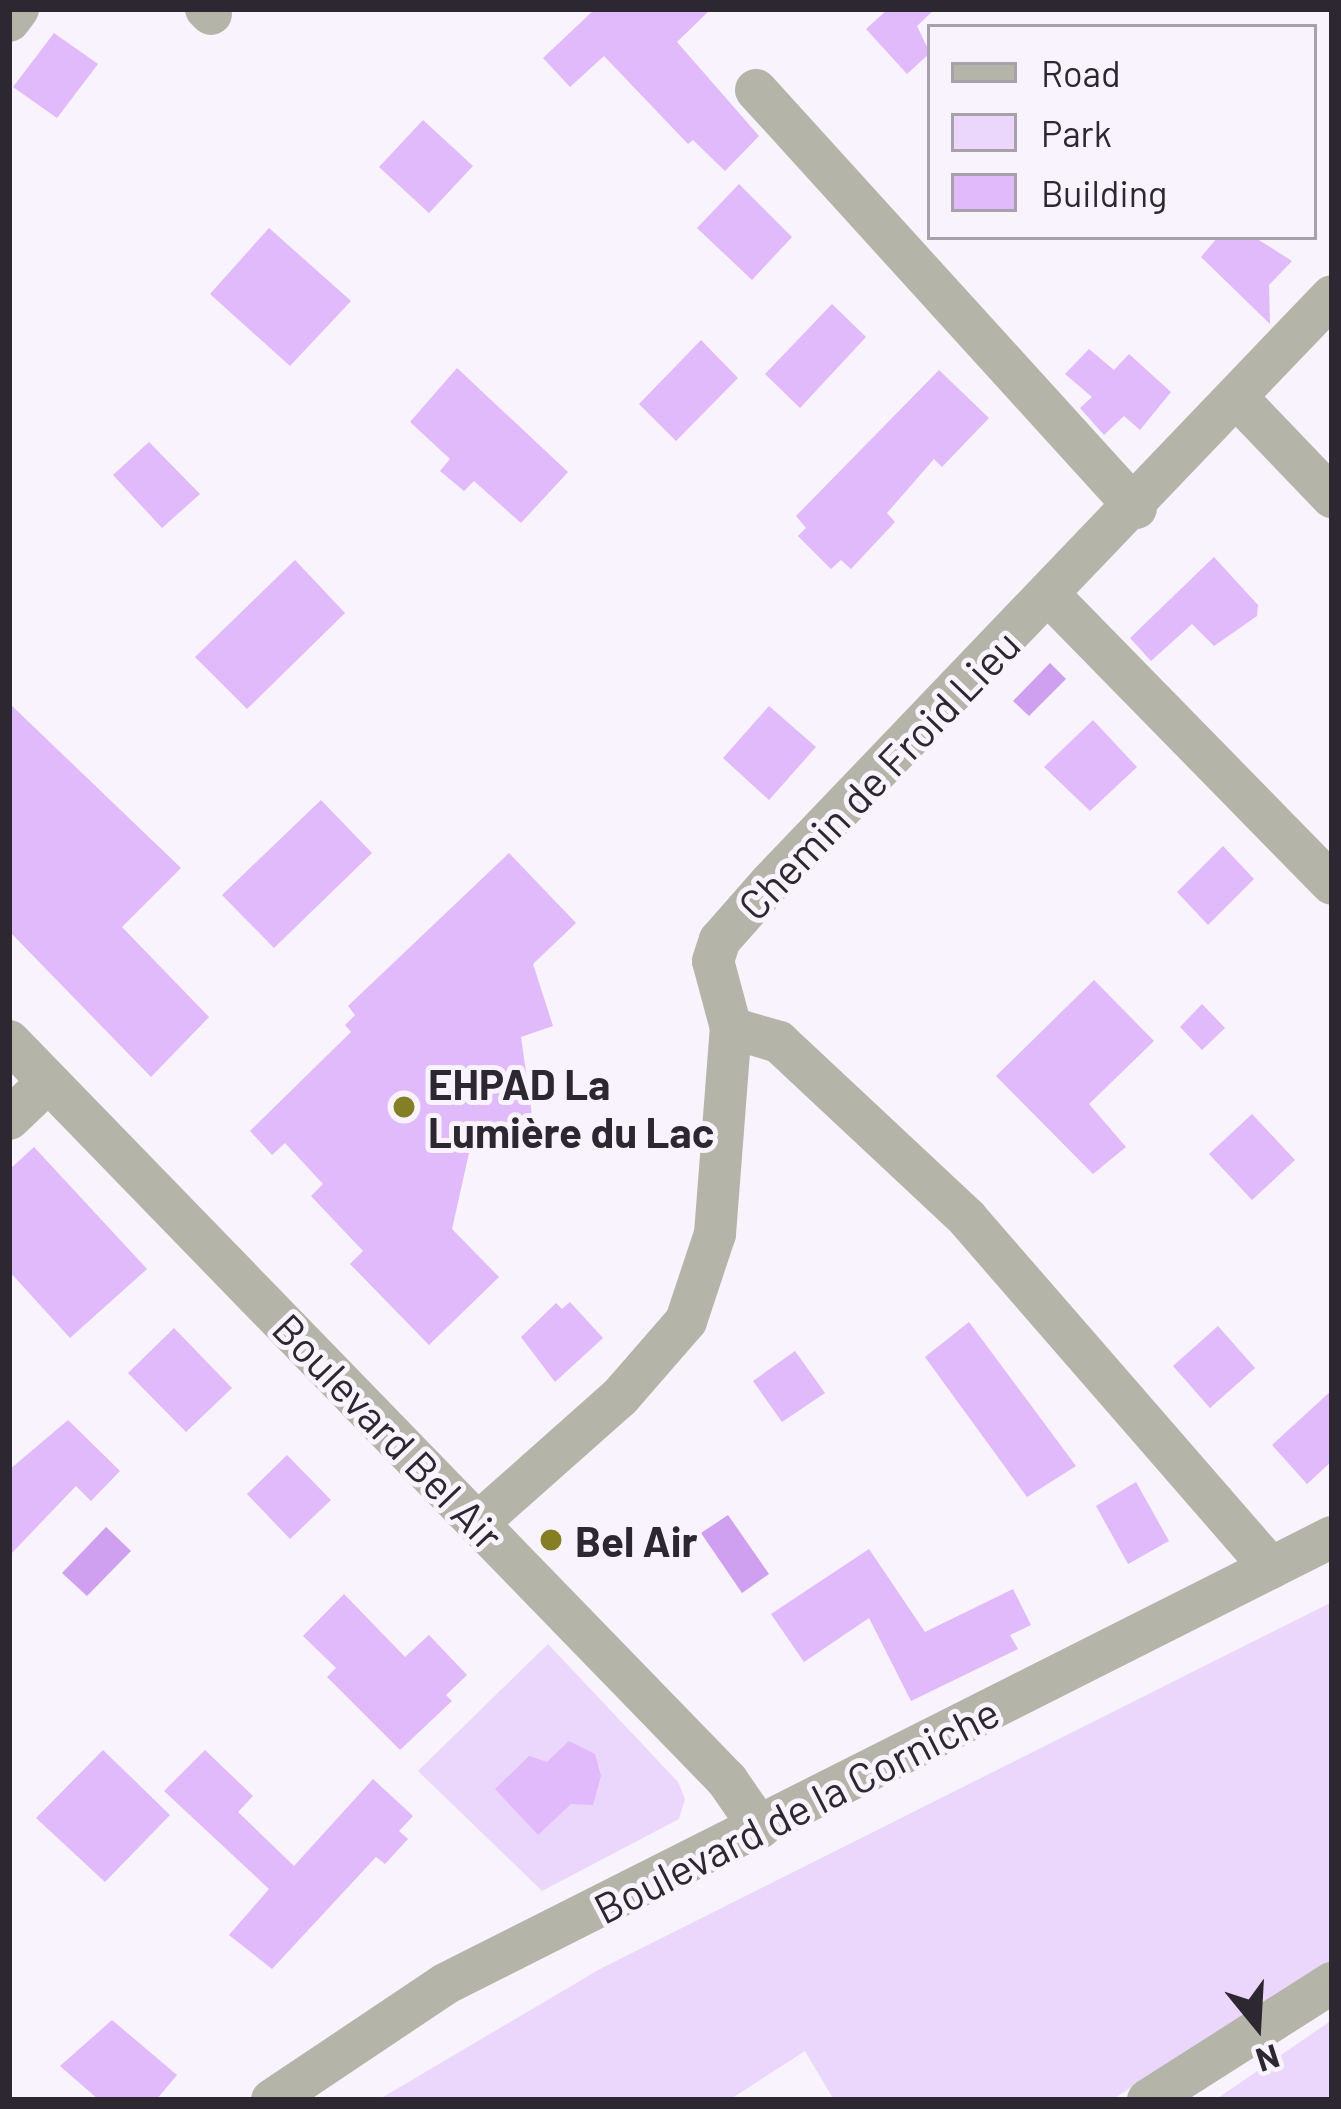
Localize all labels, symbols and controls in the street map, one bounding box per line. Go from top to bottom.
legend [927,24,1317,240]
text: Road [1041,51,1121,94]
text: Park [1041,111,1112,154]
text: Building [1041,171,1167,214]
street label: Chemin de Froid Lieu [727,619,1029,929]
place label: EHPAD La Lumière du Lac [428,1058,714,1156]
marker: EHPAD La Lumière du Lac [391,1094,417,1120]
street label: Boulevard Bel Air [264,1302,514,1560]
place label: Bel Air [575,1515,698,1565]
marker: Bel Air [538,1527,564,1553]
street label: Boulevard de la Corniche [585,1685,1007,1933]
north arrow [1197,1965,1317,2085]
text: N [1252,2037,1285,2082]

